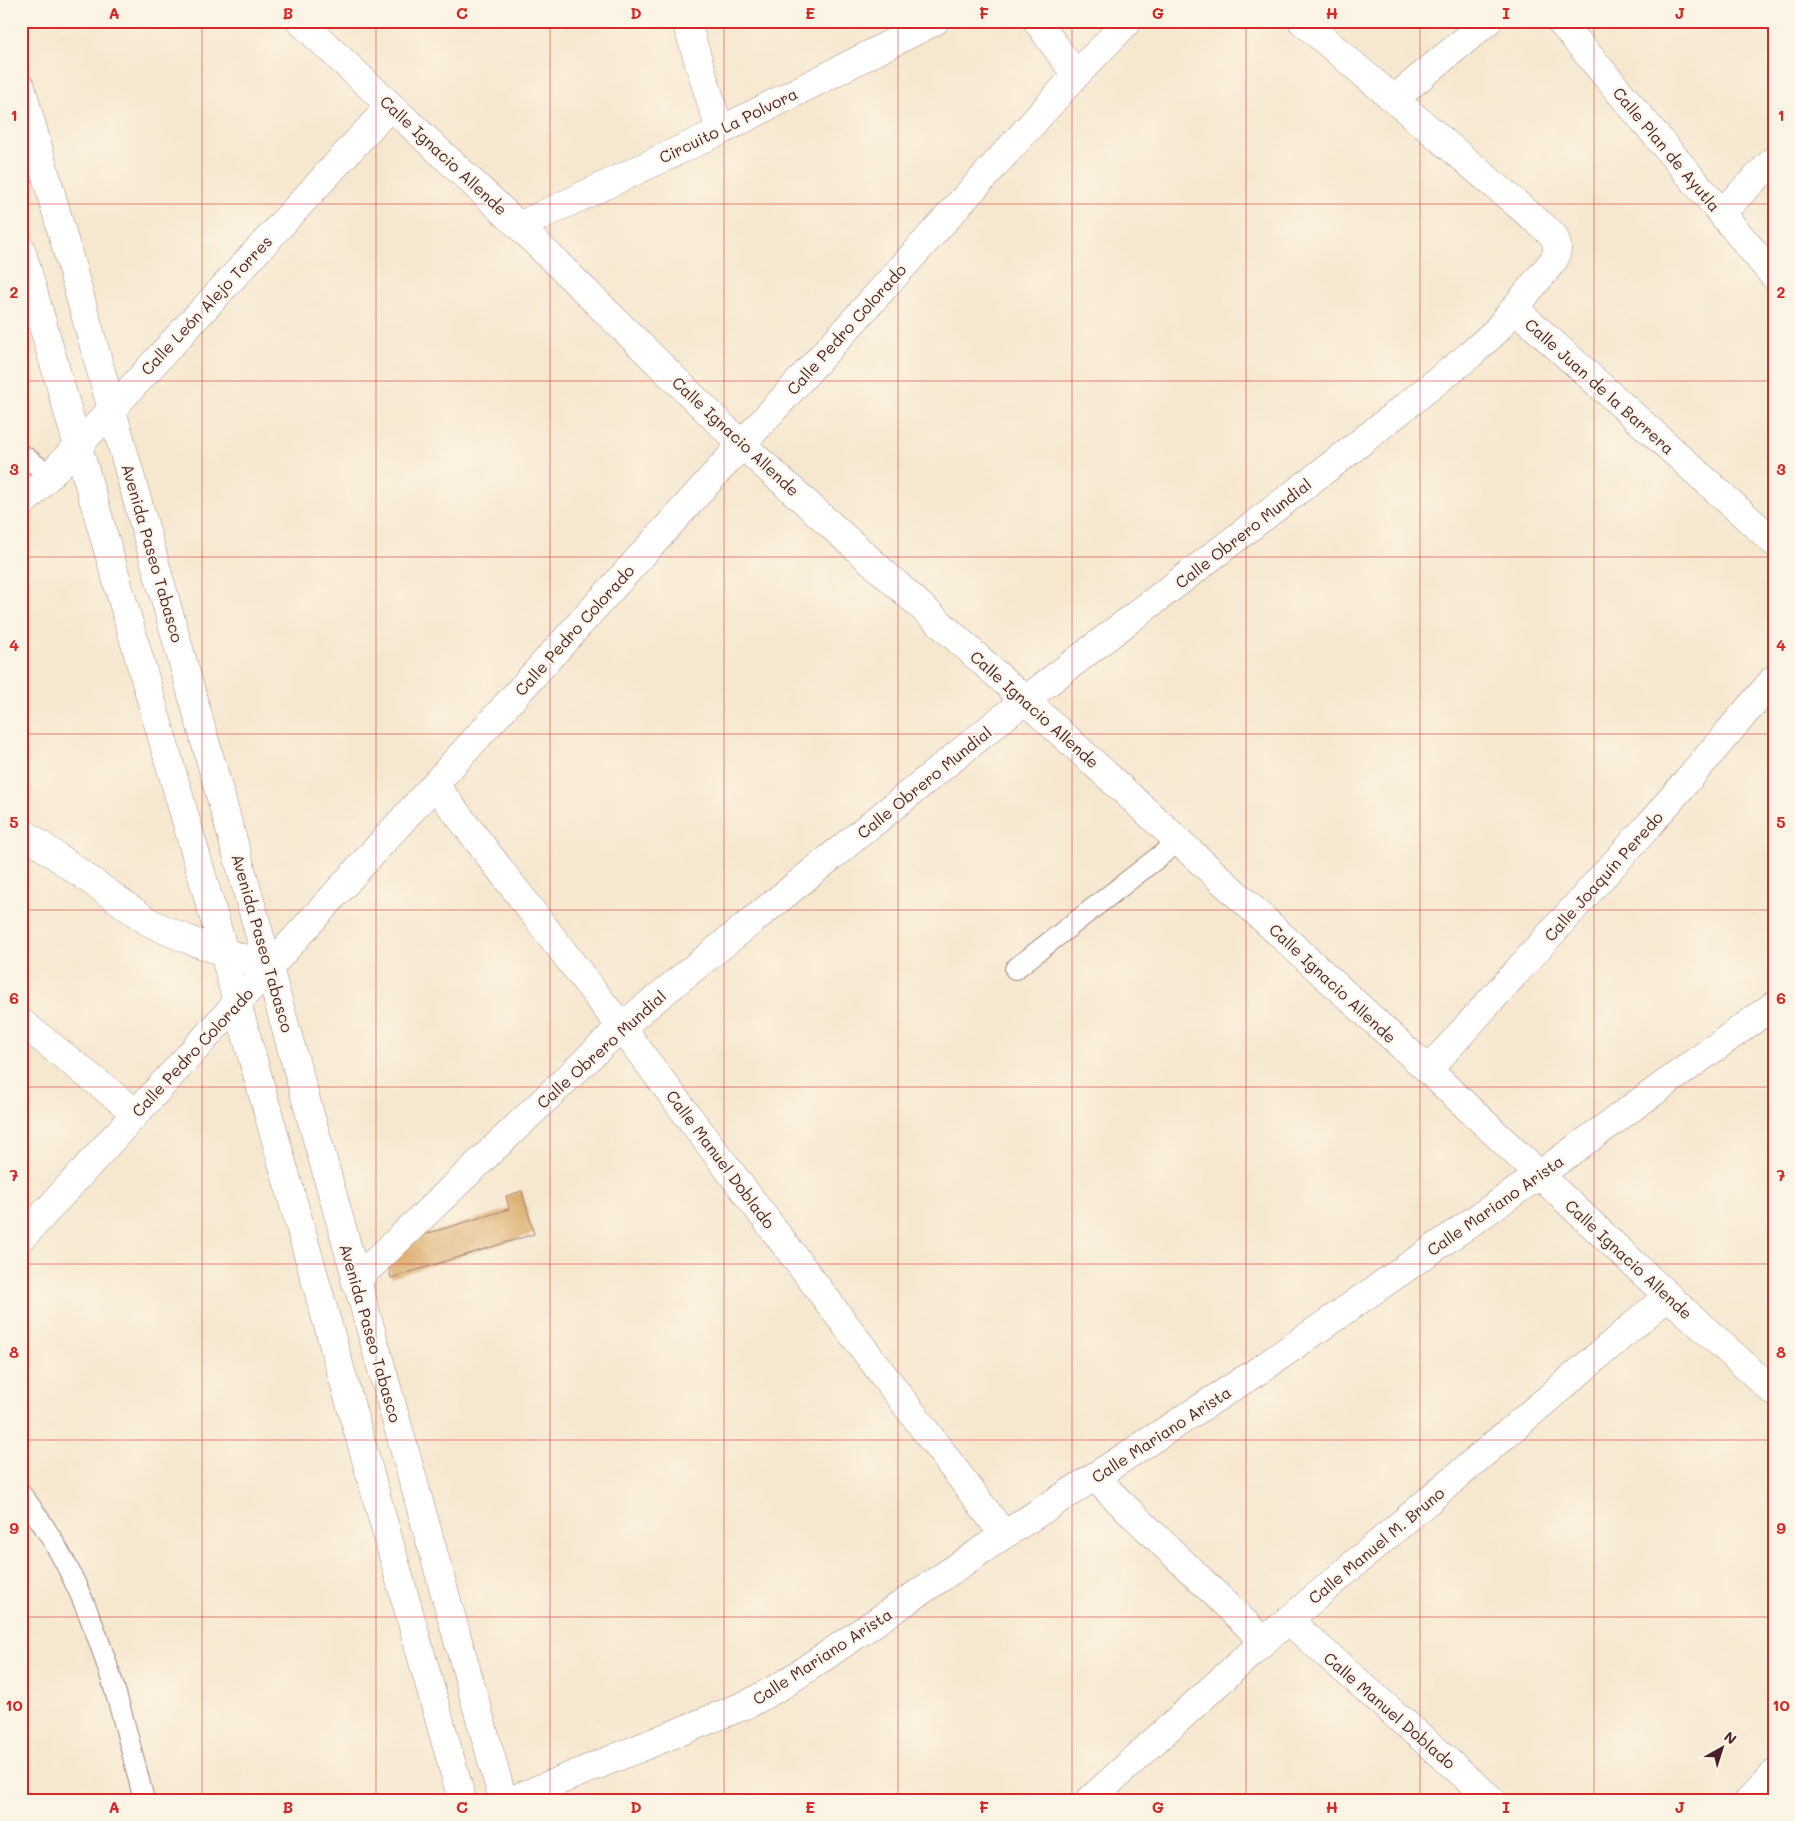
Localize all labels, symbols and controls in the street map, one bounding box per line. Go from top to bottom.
text: A [108,2,120,23]
text: B [283,2,293,23]
text: C [456,2,468,23]
text: D [630,2,642,23]
text: E [805,2,815,23]
text: F [979,2,989,23]
text: G [1152,2,1164,23]
text: H [1326,2,1338,23]
text: I [1502,2,1510,23]
text: J [1675,2,1685,23]
street label: Circuito La Polvora [655,82,801,168]
street label: Calle Plan de Ayutla [1609,82,1725,216]
street label: Calle Ignacio Allende [376,91,512,219]
text: 1 [10,104,18,125]
text: 1 [1777,104,1785,125]
street label: Calle León Alejo Torres [136,231,276,379]
street label: Calle Pedro Colorado [782,259,910,399]
text: 2 [10,281,19,302]
text: 2 [1777,281,1786,302]
street label: Calle Juan de la Barrera [1521,313,1679,459]
street label: Calle Ignacio Allende [668,372,804,500]
text: 3 [9,458,19,479]
text: 3 [1776,458,1786,479]
street label: Avenida Paseo Tabasco [117,461,189,645]
street label: Calle Obrero Mundial [1171,473,1315,593]
street label: Calle Pedro Colorado [510,560,638,700]
text: 4 [9,634,19,655]
text: 4 [1776,634,1786,655]
street label: Calle Ignacio Allende [966,646,1104,772]
street label: Calle Obrero Mundial [852,721,996,843]
street label: Calle Joaquín Peredo [1539,807,1667,945]
text: 5 [9,811,19,832]
text: 5 [1776,811,1786,832]
street label: Avenida Paseo Tabasco [227,851,299,1035]
street label: Calle Ignacio Allende [1265,919,1401,1047]
street label: Calle Pedro Colorado [127,983,257,1121]
street label: Calle Obrero Mundial [532,985,670,1113]
text: 6 [9,987,19,1008]
text: 6 [1776,987,1786,1008]
street label: Calle Manuel Doblado [662,1086,780,1232]
street label: Calle Mariano Arista [1422,1150,1568,1260]
text: 7 [10,1164,19,1185]
text: 7 [1777,1164,1786,1185]
street label: Calle Ignacio Allende [1561,1195,1697,1323]
street label: Avenida Paseo Tabasco [335,1241,407,1425]
text: 8 [9,1341,19,1362]
text: 8 [1776,1341,1786,1362]
street label: Calle Mariano Arista [1087,1381,1235,1487]
street label: Calle Manuel M. Bruno [1304,1482,1448,1608]
text: 9 [9,1517,19,1538]
text: 9 [1776,1517,1786,1538]
street label: Calle Mariano Arista [748,1603,896,1709]
street label: Calle Manuel Doblado [1320,1647,1460,1773]
text: 10 [5,1694,23,1715]
text: 10 [1772,1694,1790,1715]
north arrow [1698,1724,1748,1774]
text: N [1720,1727,1741,1748]
text: A [108,1796,120,1817]
text: B [283,1796,293,1817]
text: C [456,1796,468,1817]
text: D [630,1796,642,1817]
text: E [805,1796,815,1817]
text: F [979,1796,989,1817]
text: G [1152,1796,1164,1817]
text: H [1326,1796,1338,1817]
text: I [1502,1796,1510,1817]
text: J [1675,1796,1685,1817]

